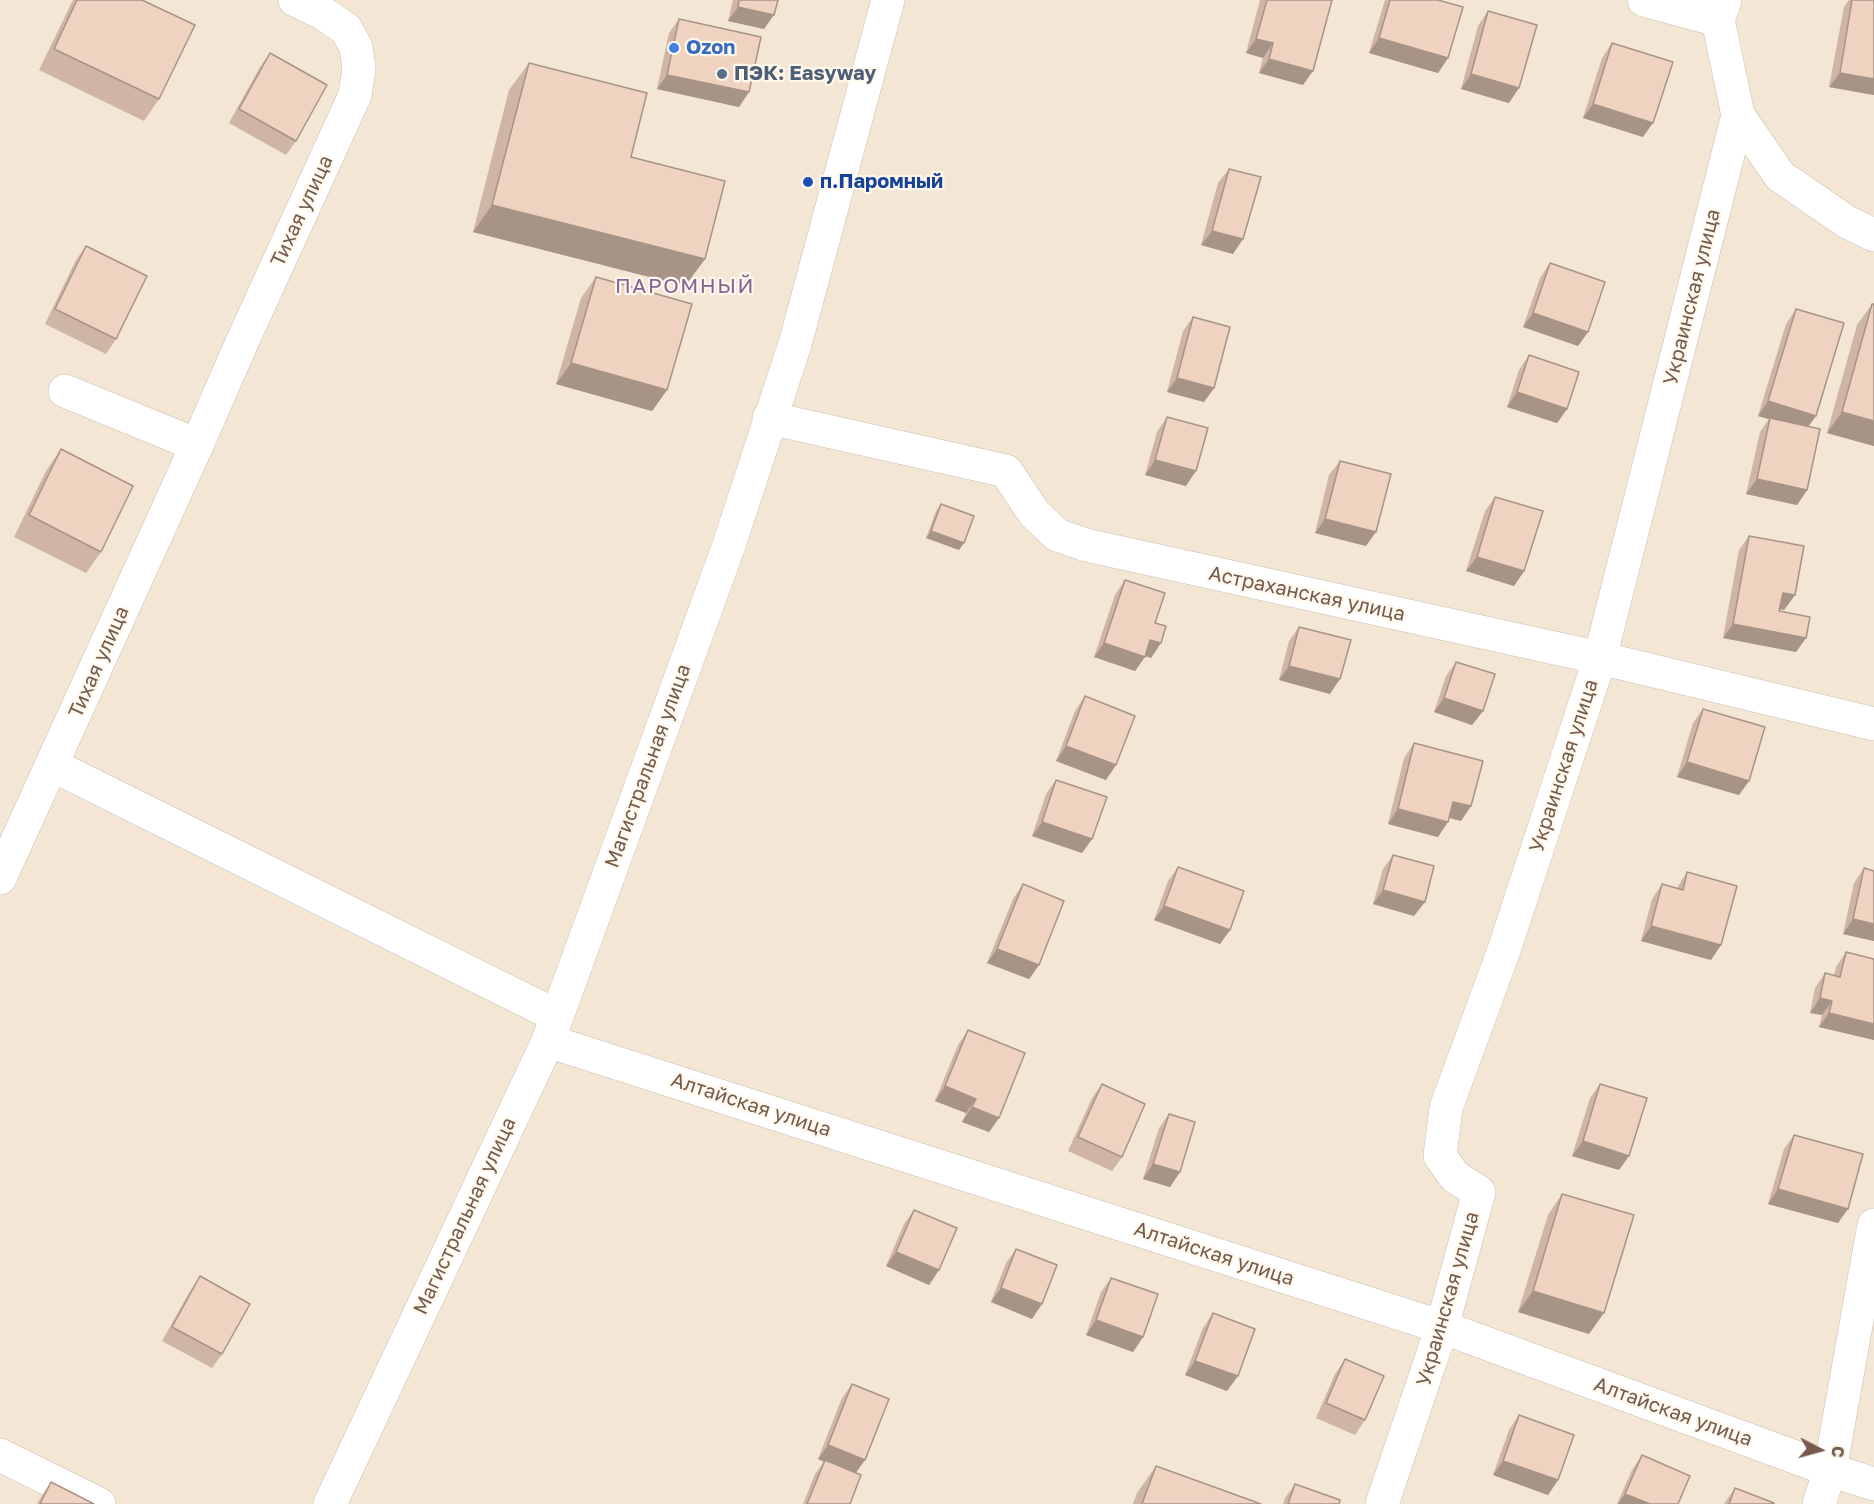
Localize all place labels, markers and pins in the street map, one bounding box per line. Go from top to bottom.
place label: Ozon [686,36,735,60]
marker: Ozon [667,41,681,55]
place label: ПЭК: Easyway [734,62,876,86]
marker: ПЭК: Easyway [715,67,729,81]
place label: п.Паромный [820,170,943,194]
marker: п.Паромный [801,175,815,189]

